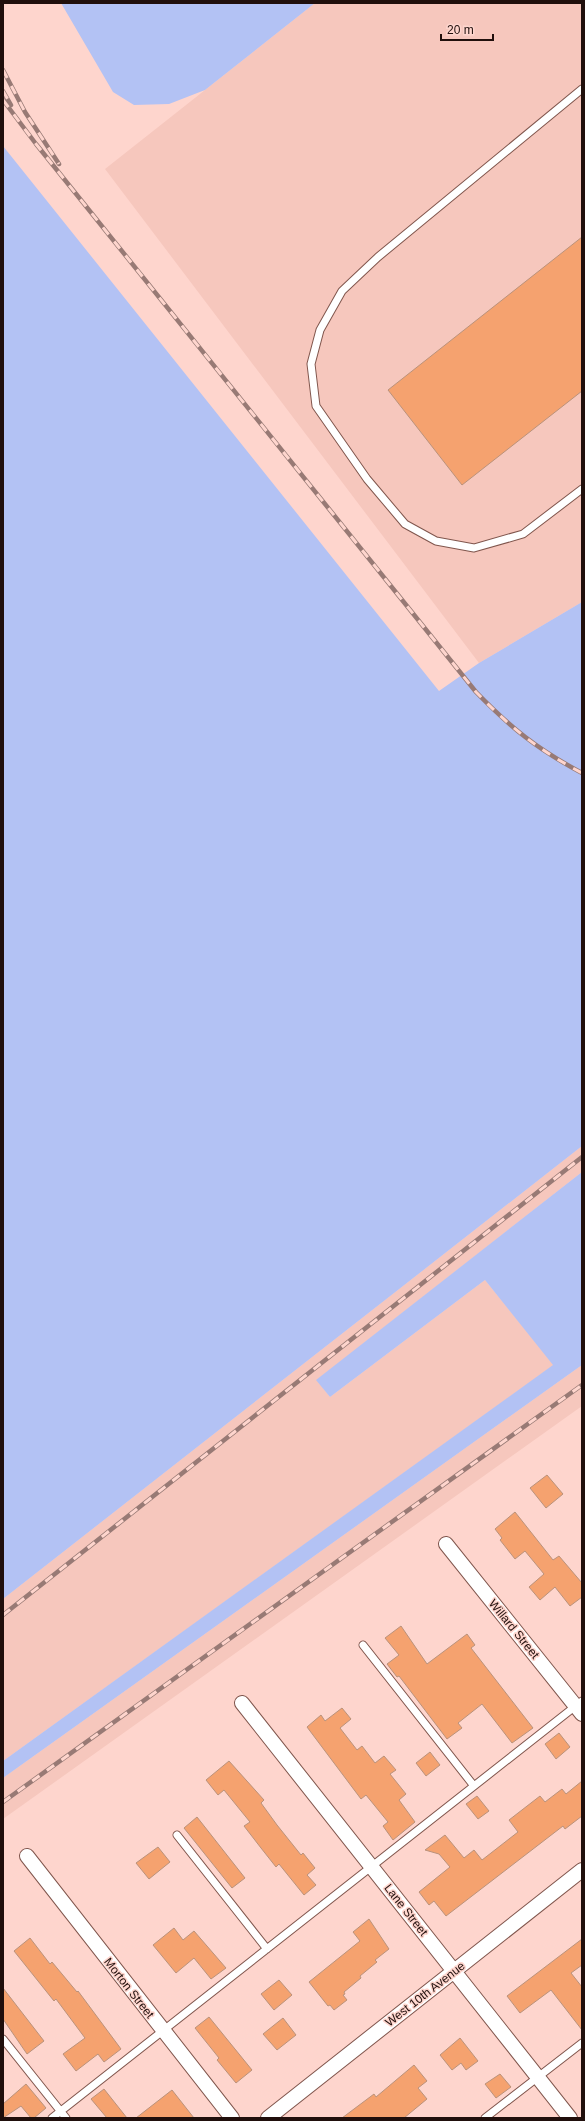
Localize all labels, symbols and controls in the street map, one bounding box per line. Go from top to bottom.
scale bar [441,16,493,42]
text: 20 m [447,23,474,37]
street label: Willard Street [486,1597,543,1662]
street label: Lane Street [381,1881,431,1939]
street label: Morton Street [101,1955,157,2021]
street label: West 10th Avenue [382,1958,468,2029]

